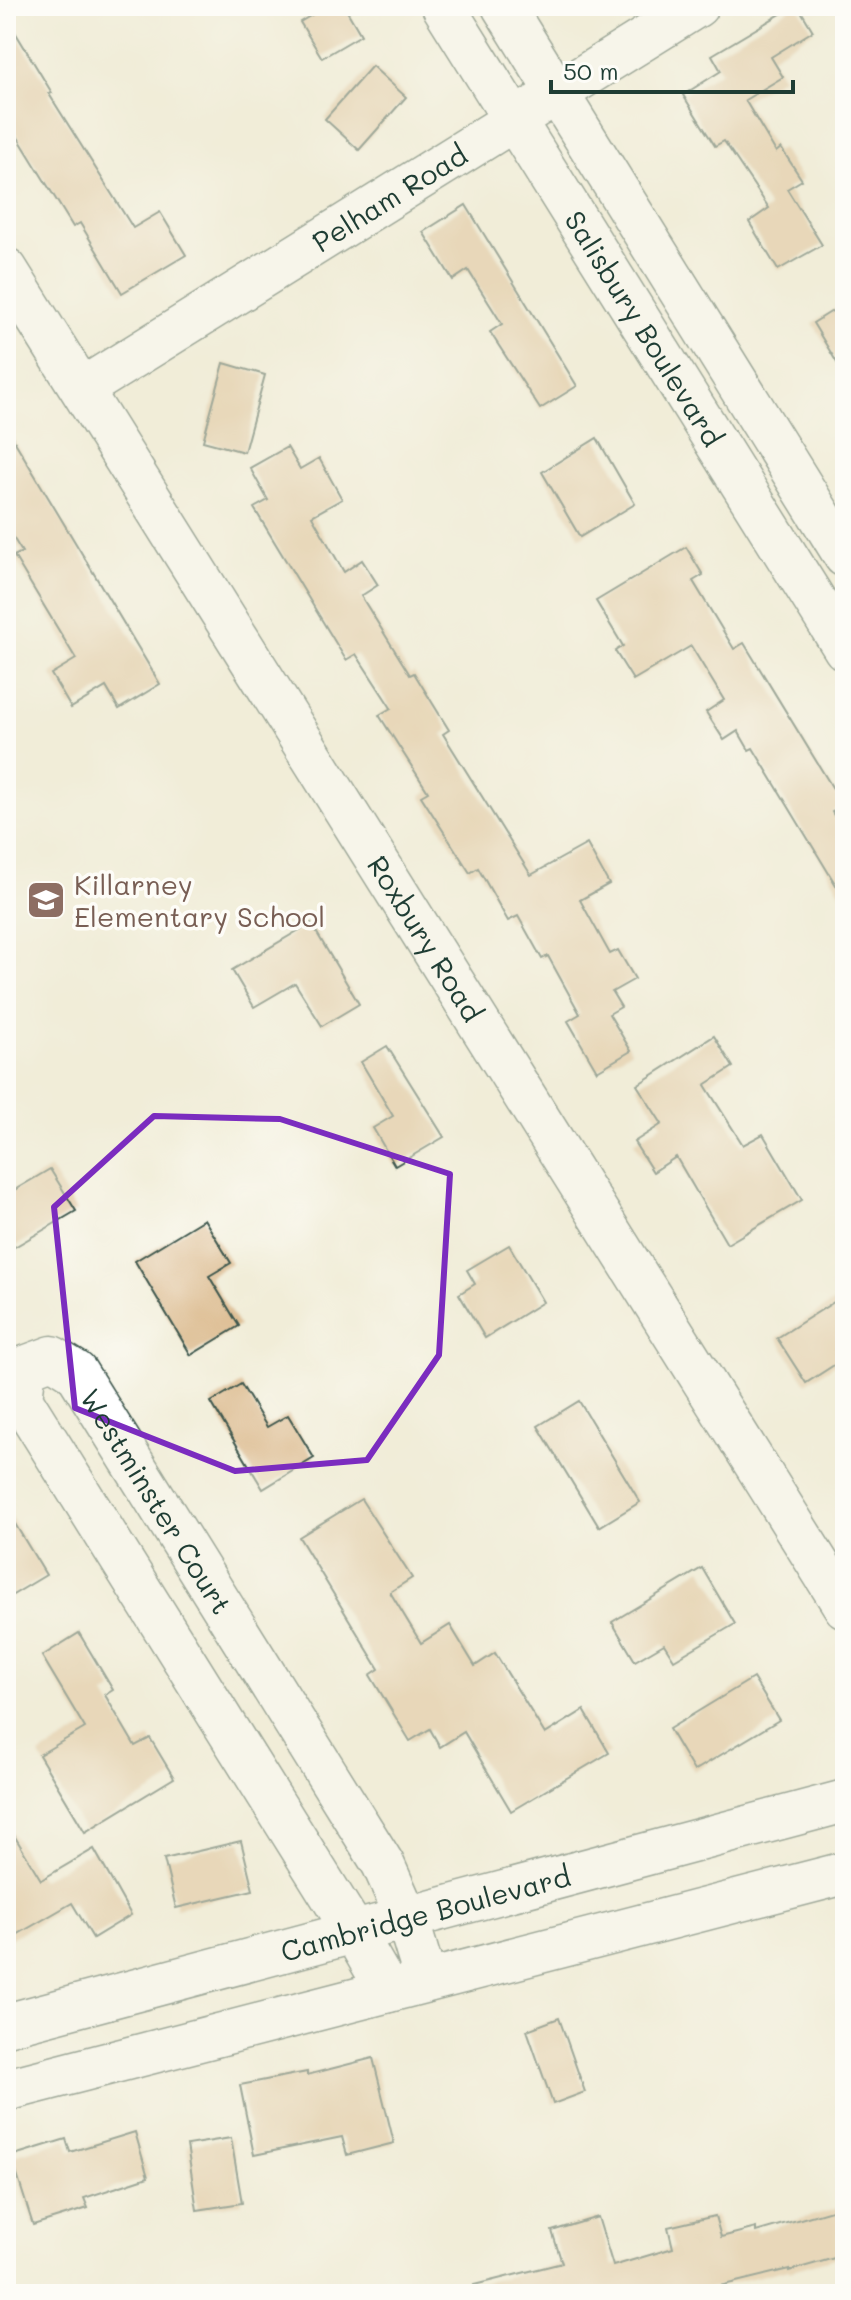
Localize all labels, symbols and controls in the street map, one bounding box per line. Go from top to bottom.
scale bar [551,44,793,94]
text: 50 m [563,55,619,86]
street label: Pelham Road [305,136,473,259]
street label: Salisbury Boulevard [557,204,732,453]
street label: Roxbury Road [360,848,491,1028]
place label: Killarney Elementary School [74,866,325,934]
school or university icon: Killarney Elementary School [25,879,67,921]
street label: Westminster Court [73,1382,240,1620]
street label: Cambridge Boulevard [277,1857,574,1969]

